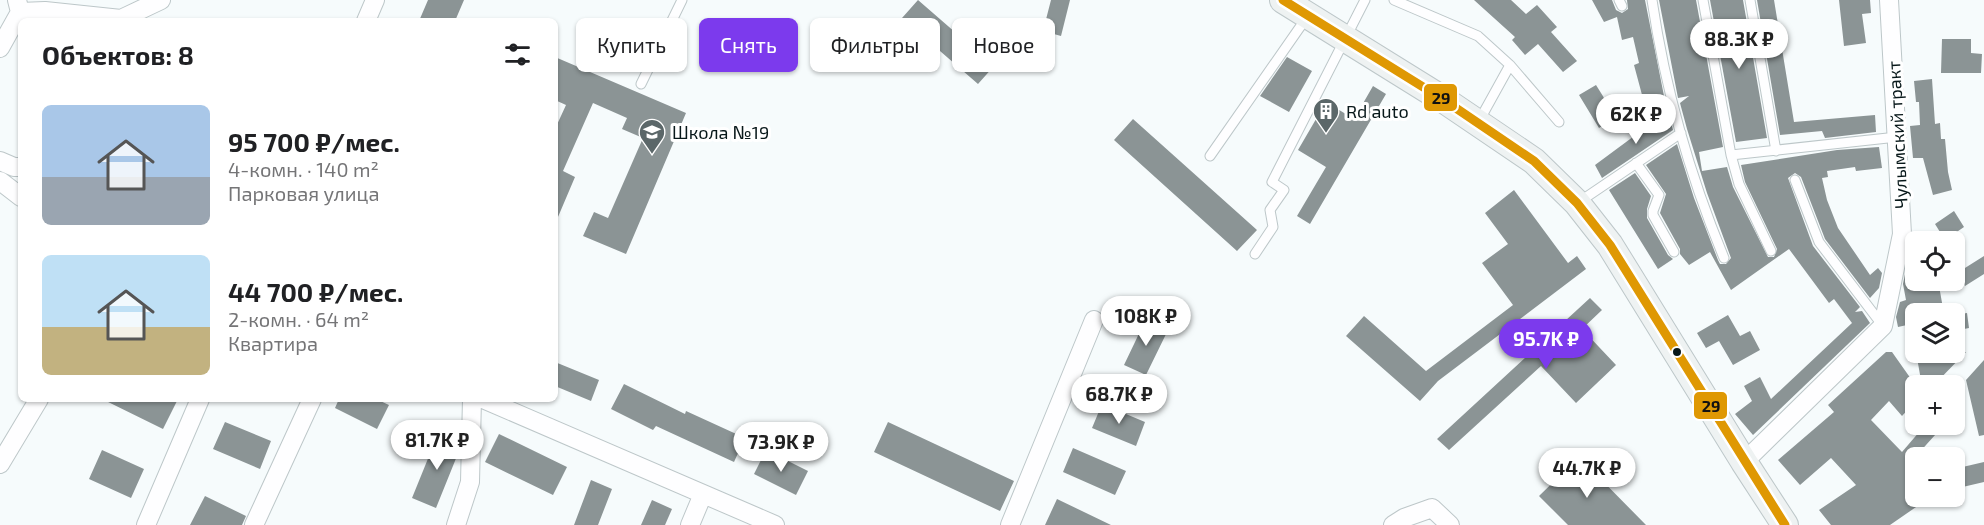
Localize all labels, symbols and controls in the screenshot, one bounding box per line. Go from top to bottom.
chip: Купить [576,18,687,72]
chip: Снять [699,18,798,72]
chip: Фильтры [810,18,940,72]
chip: Новое [952,18,1055,72]
pin: 88.3K ₽ [1684,19,1794,70]
text: 88.3K ₽ [1704,26,1774,50]
icon: filters [501,38,534,71]
text: Объектов: 8 [42,39,194,70]
street label: Чулымский тракт [1882,60,1912,210]
line badge: 29 [1423,83,1458,112]
text: 29 [1432,88,1450,107]
pin: 62K ₽ [1594,94,1678,145]
building icon: Rd auto [1311,96,1341,134]
place label: Rd auto [1346,100,1409,122]
text: 62K ₽ [1610,101,1662,125]
school or university icon: Школа №19 [637,117,667,155]
place label: Школа №19 [672,121,769,143]
text: 95 700 ₽/мес. [228,126,400,157]
icon: home [90,129,162,201]
text: 4-комн. · 140 m² [228,157,379,181]
text: Парковая улица [228,181,379,205]
map controls [1905,231,1965,507]
button: locate [1905,231,1965,291]
text: 44 700 ₽/мес. [228,276,403,307]
icon: home [90,279,162,351]
pin: 108K ₽ [1097,296,1195,347]
text: 108K ₽ [1115,303,1177,327]
button: layers [1905,303,1965,363]
text: 2-комн. · 64 m² [228,307,369,331]
pin: 95.7K ₽ [1491,319,1601,370]
text: 95.7K ₽ [1513,326,1579,350]
text: Квартира [228,331,318,355]
unlabelled marker [1671,346,1683,358]
pin: 68.7K ₽ [1064,374,1174,425]
button: + [1905,375,1965,435]
text: 68.7K ₽ [1085,381,1153,405]
line badge: 29 [1693,391,1728,420]
text: 29 [1702,396,1720,415]
pin: 81.7K ₽ [382,420,492,471]
pin: 73.9K ₽ [726,422,836,473]
text: 81.7K ₽ [405,427,469,451]
text: 73.9K ₽ [747,429,815,453]
button: − [1905,447,1965,507]
pin: 44.7K ₽ [1532,448,1642,499]
text: 44.7K ₽ [1553,455,1621,479]

